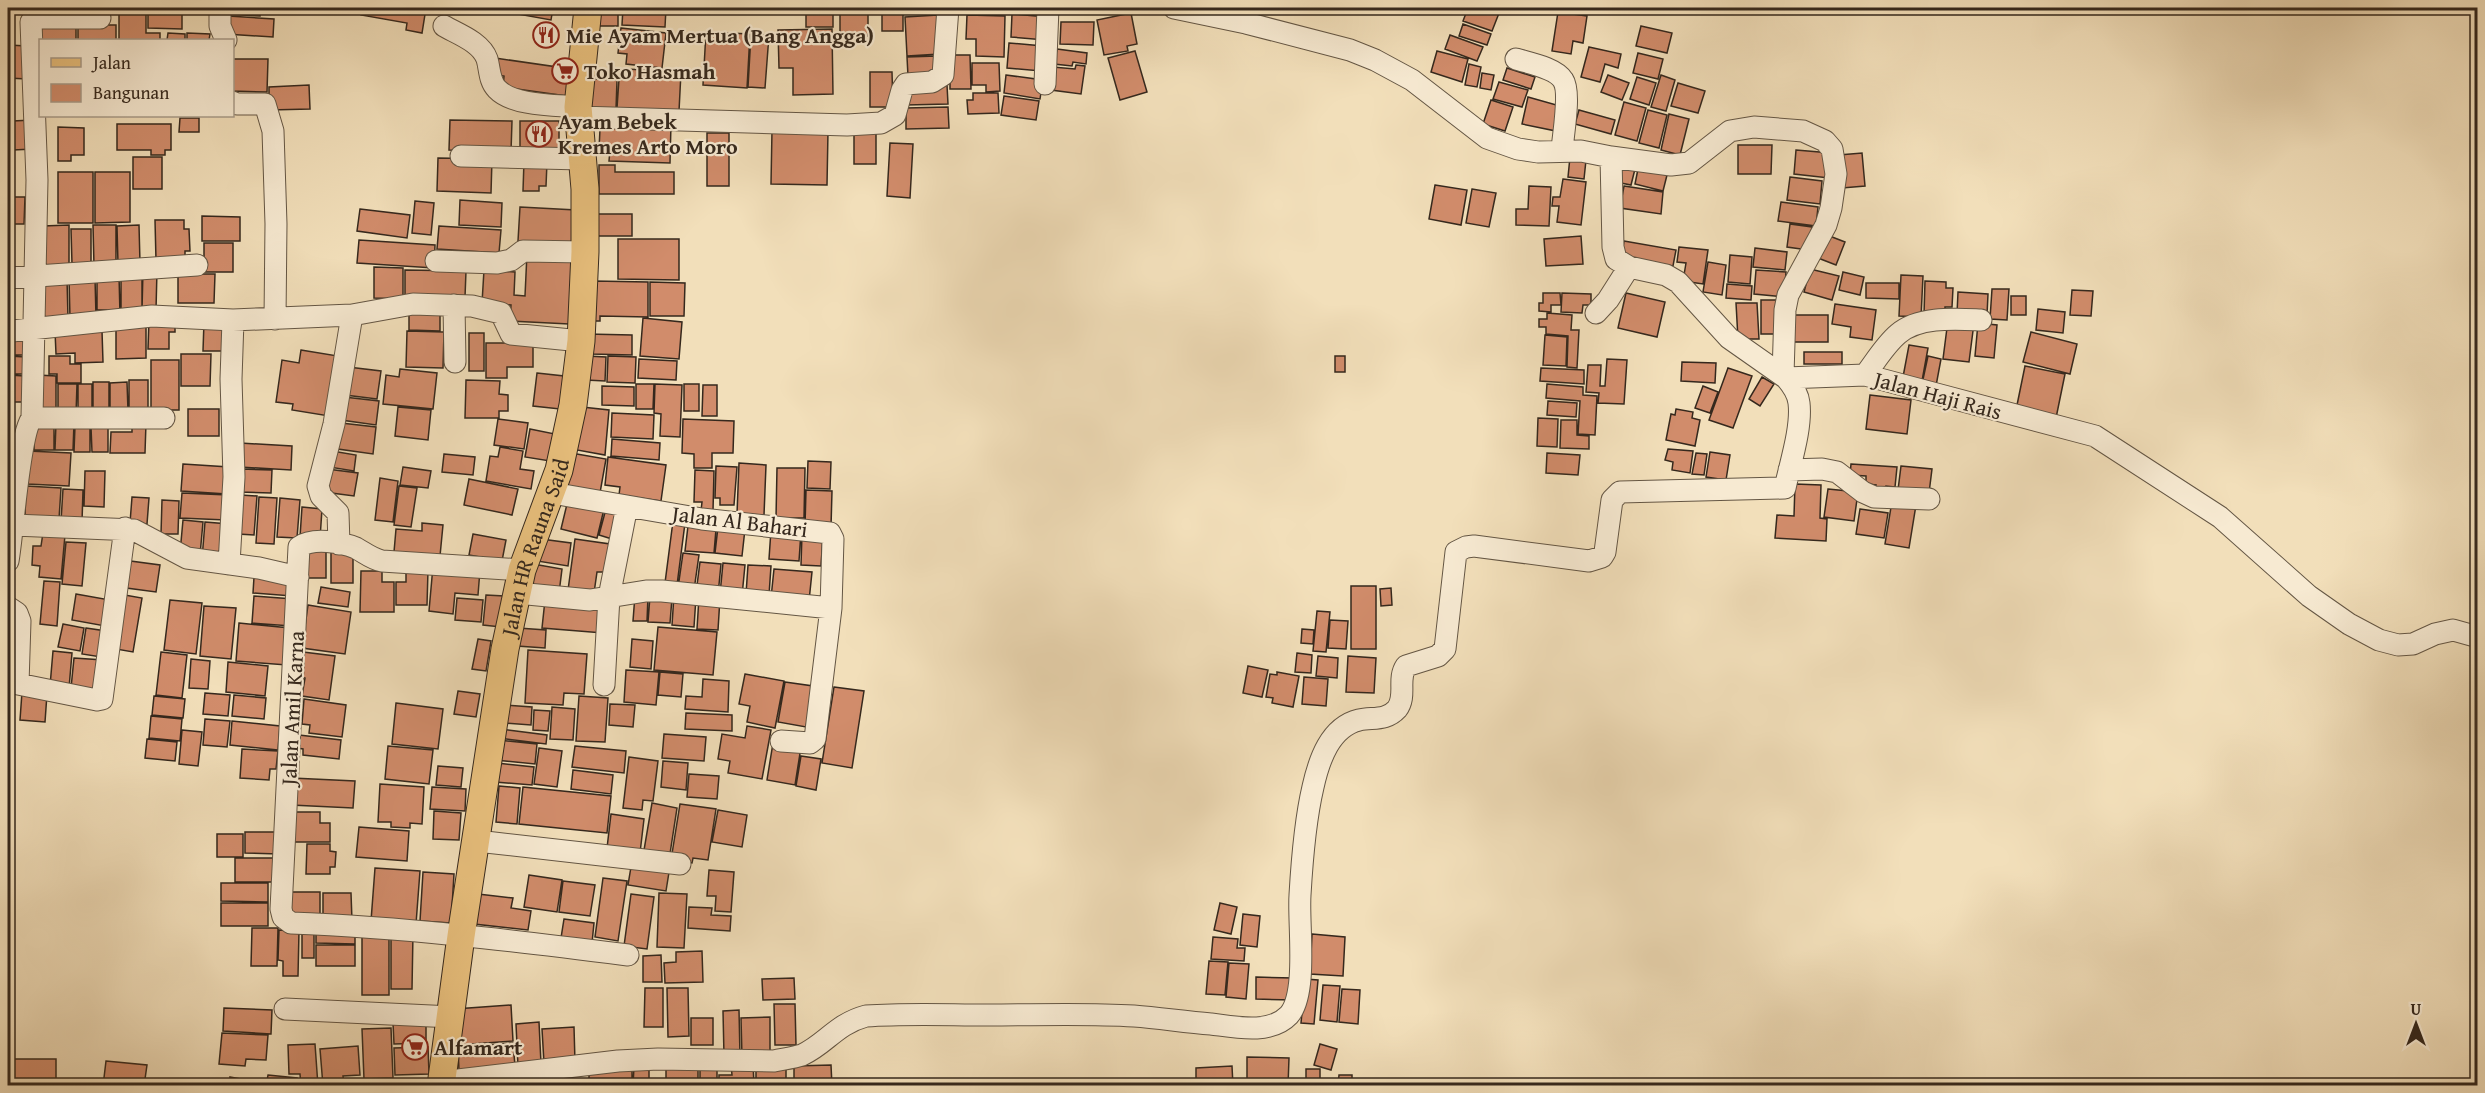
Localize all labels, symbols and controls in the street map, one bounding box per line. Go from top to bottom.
place label: Mie Ayam Mertua (Bang Angga) [566,19,874,51]
restaurant icon: Mie Ayam Mertua (Bang Angga) [531,20,561,50]
legend [39,39,234,117]
text: Jalan [91,49,131,76]
place label: Toko Hasmah [584,55,716,87]
supermarket icon: Toko Hasmah [550,56,580,86]
text: Bangunan [93,79,169,106]
place label: Ayam Bebek Kremes Arto Moro [558,105,738,162]
restaurant icon: Ayam Bebek Kremes Arto Moro [524,119,554,149]
street label: Jalan Haji Rais [1868,362,2005,427]
street label: Jalan HR Rauna Said [492,455,577,642]
street label: Jalan Al Bahari [667,496,810,545]
street label: Jalan Amil Karna [272,629,312,789]
north arrow [2386,994,2446,1054]
text: U [2411,997,2422,1021]
place label: Alfamart [434,1031,523,1063]
supermarket icon: Alfamart [400,1032,430,1062]

